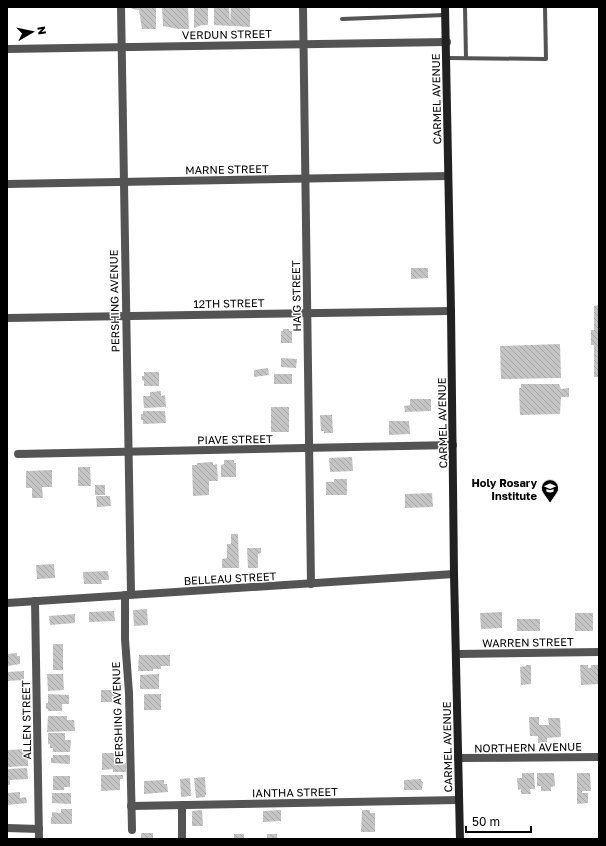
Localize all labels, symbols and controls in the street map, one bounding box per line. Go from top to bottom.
north arrow [12,12,52,52]
text: N [35,25,49,36]
street label: VERDUN STREET [182,27,272,41]
street label: CARMEL AVENUE [429,53,443,145]
street label: MARNE STREET [185,162,269,176]
street label: PERSHING AVENUE [107,249,121,352]
street label: HAIG STREET [289,260,303,332]
street label: 12TH STREET [193,296,265,310]
street label: CARMEL AVENUE [435,377,449,469]
street label: PIAVE STREET [197,432,273,446]
place label: Holy Rosary Institute [471,476,538,502]
school or university icon: Holy Rosary Institute [540,478,560,503]
street label: BELLEAU STREET [183,569,277,587]
street label: WARREN STREET [482,635,574,649]
street label: PERSHING AVENUE [109,661,125,765]
street label: ALLEN STREET [19,680,33,760]
street label: CARMEL AVENUE [440,701,454,793]
street label: NORTHERN AVENUE [474,740,582,754]
street label: IANTHA STREET [252,785,338,799]
scale bar [466,808,531,834]
text: 50 m [472,814,500,829]

